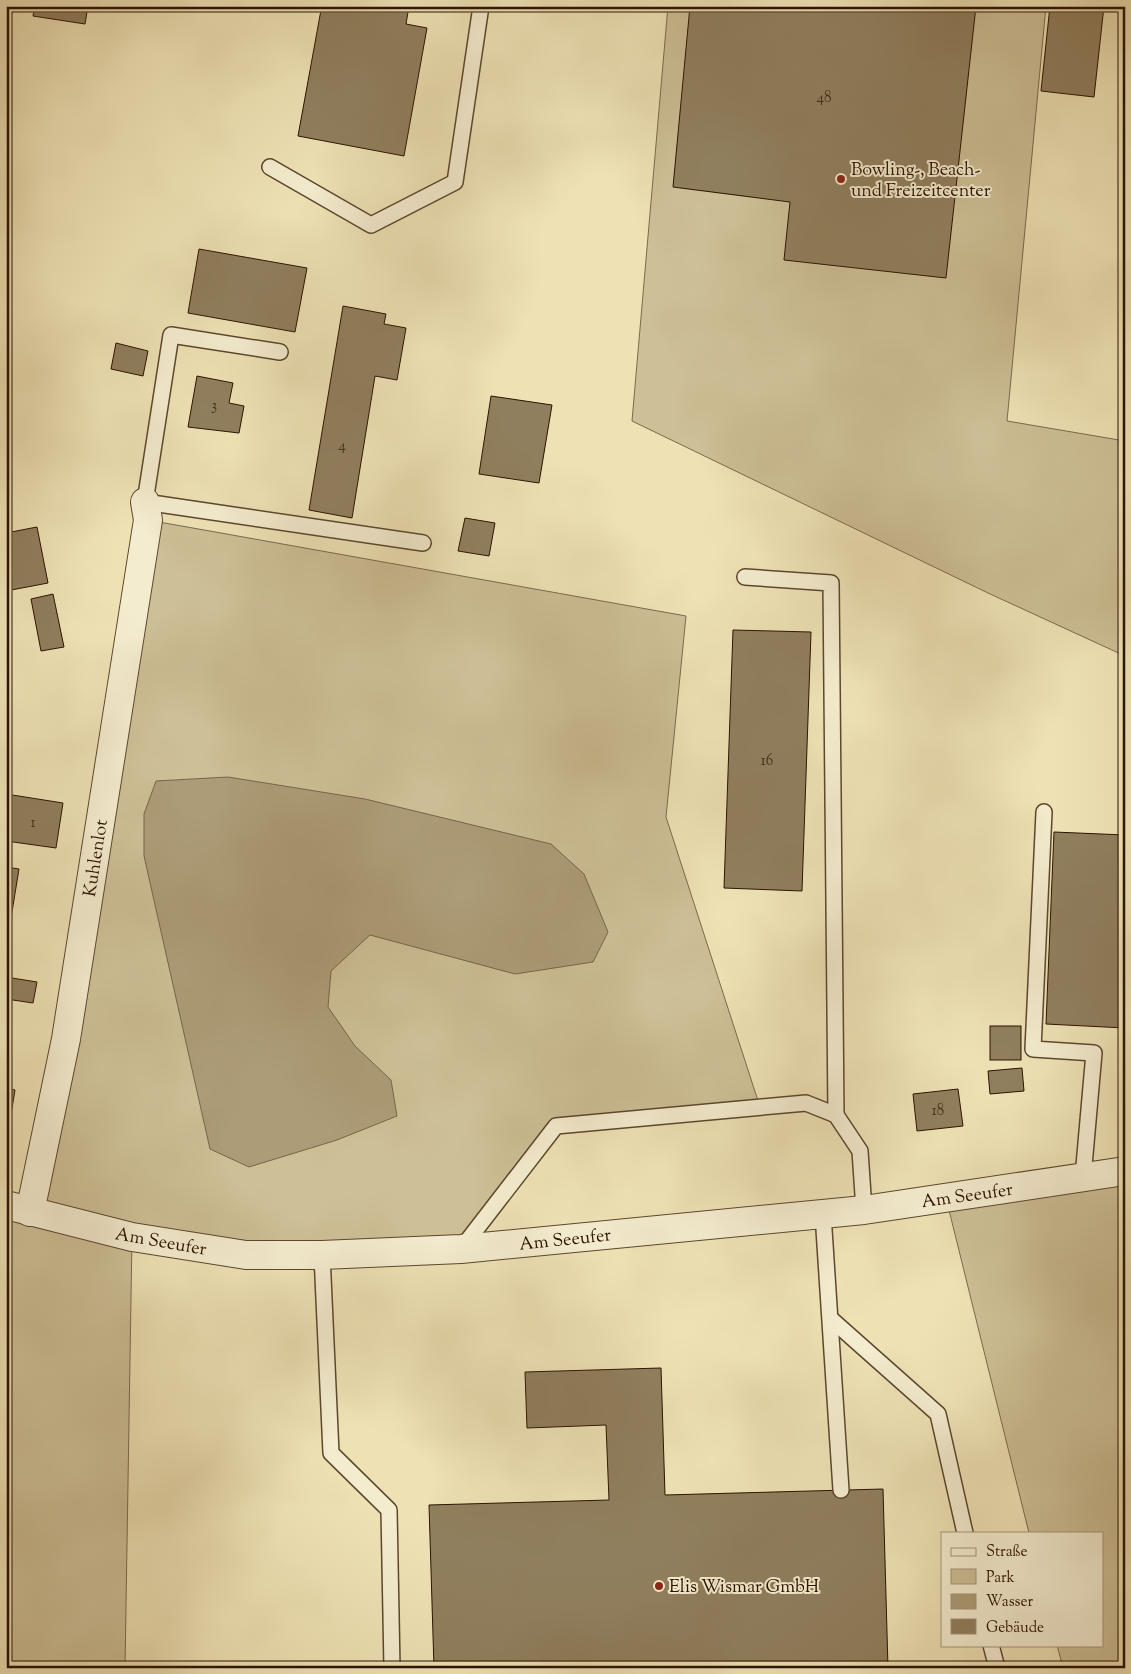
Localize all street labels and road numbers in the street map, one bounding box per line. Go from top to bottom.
street label: Kuhlenlot [78,818,116,899]
street label: Am Seeufer [920,1178,1015,1216]
street label: Am Seeufer [113,1222,209,1264]
street label: Am Seeufer [518,1223,613,1259]

